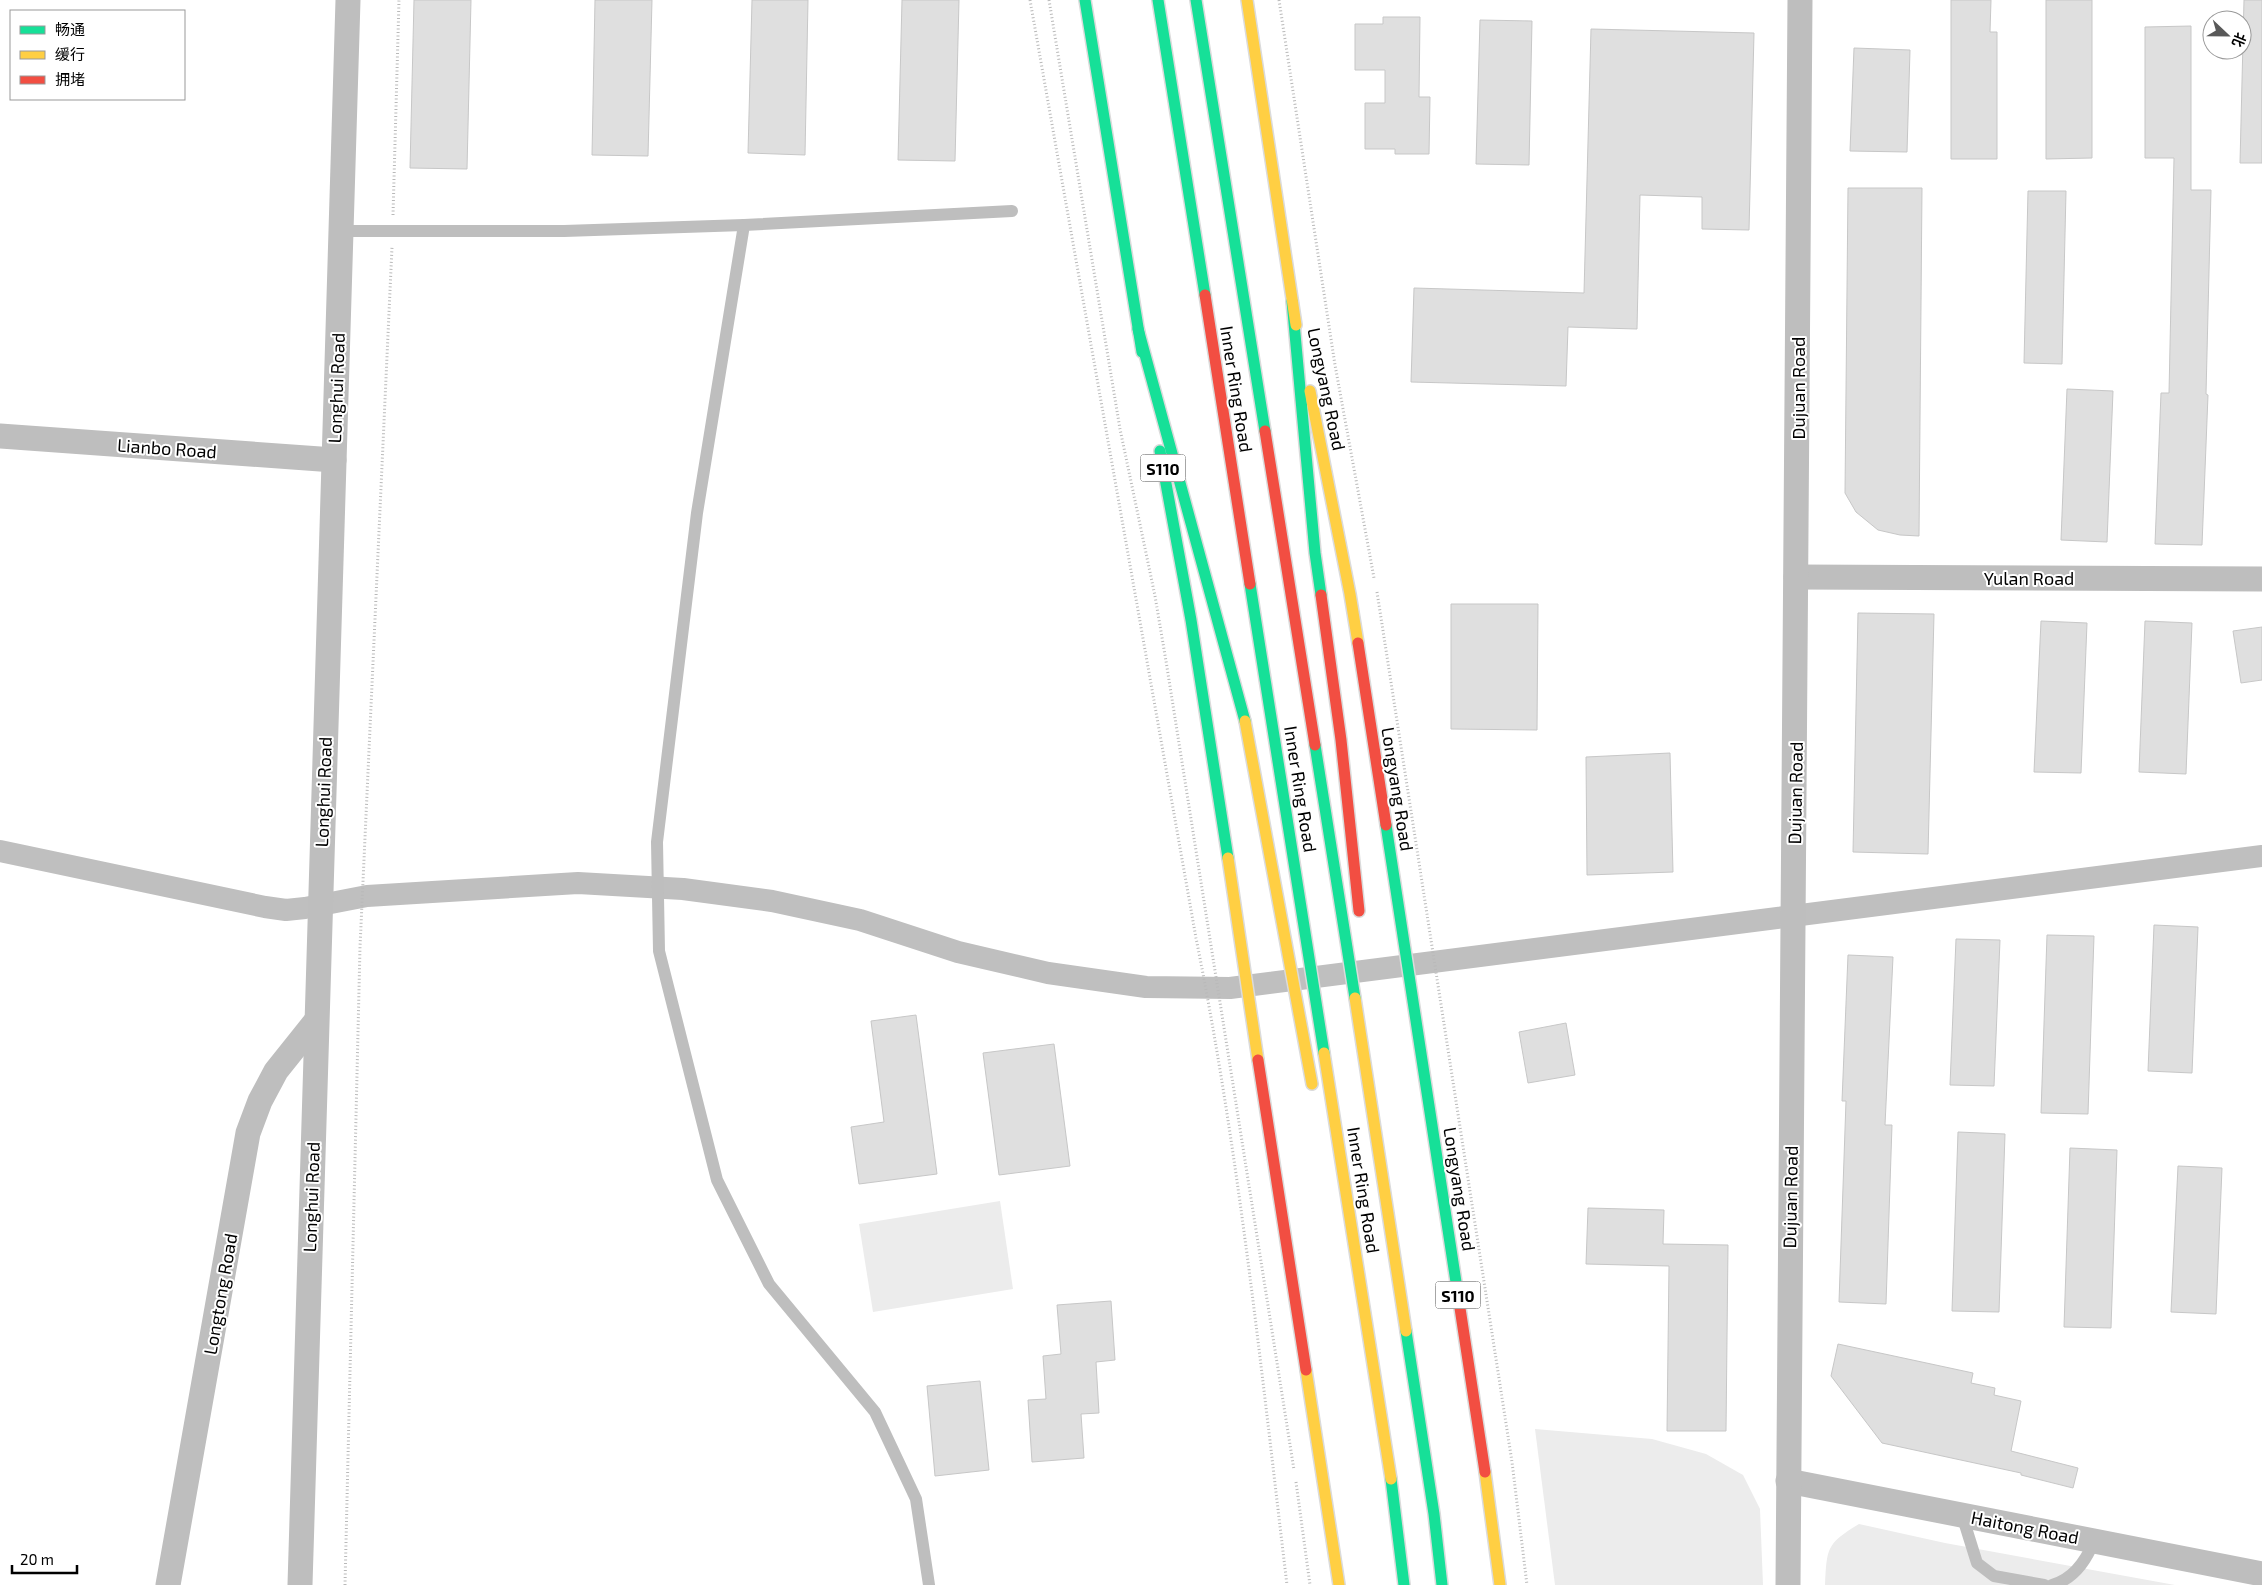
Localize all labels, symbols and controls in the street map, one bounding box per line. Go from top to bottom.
legend [10,10,185,100]
north arrow [2202,10,2252,60]
text: 畅通 [55,20,85,38]
text: 北 [2229,30,2250,50]
text: 缓行 [55,45,85,63]
text: 拥堵 [55,70,85,88]
street label: Inner Ring Road [1216,324,1258,454]
street label: Longyang Road [1303,325,1351,453]
street label: Longhui Road [323,332,349,444]
street label: Dujuan Road [1787,337,1809,439]
street label: Lianbo Road [116,434,218,462]
road number: S110 [1140,454,1186,482]
street label: Yulan Road [1984,567,2074,589]
street label: Inner Ring Road [1280,724,1322,854]
street label: Longyang Road [1377,725,1419,853]
street label: Longhui Road [310,736,336,848]
street label: Dujuan Road [1783,741,1807,845]
street label: Inner Ring Road [1343,1125,1385,1255]
street label: Longyang Road [1439,1125,1481,1253]
street label: Longhui Road [298,1141,324,1253]
street label: Dujuan Road [1778,1145,1802,1249]
street label: Longtong Road [198,1232,242,1356]
road number: S110 [1436,1282,1480,1308]
street label: Haitong Road [1969,1506,2081,1548]
scale bar [12,1542,78,1574]
text: 20 m [20,1550,54,1568]

